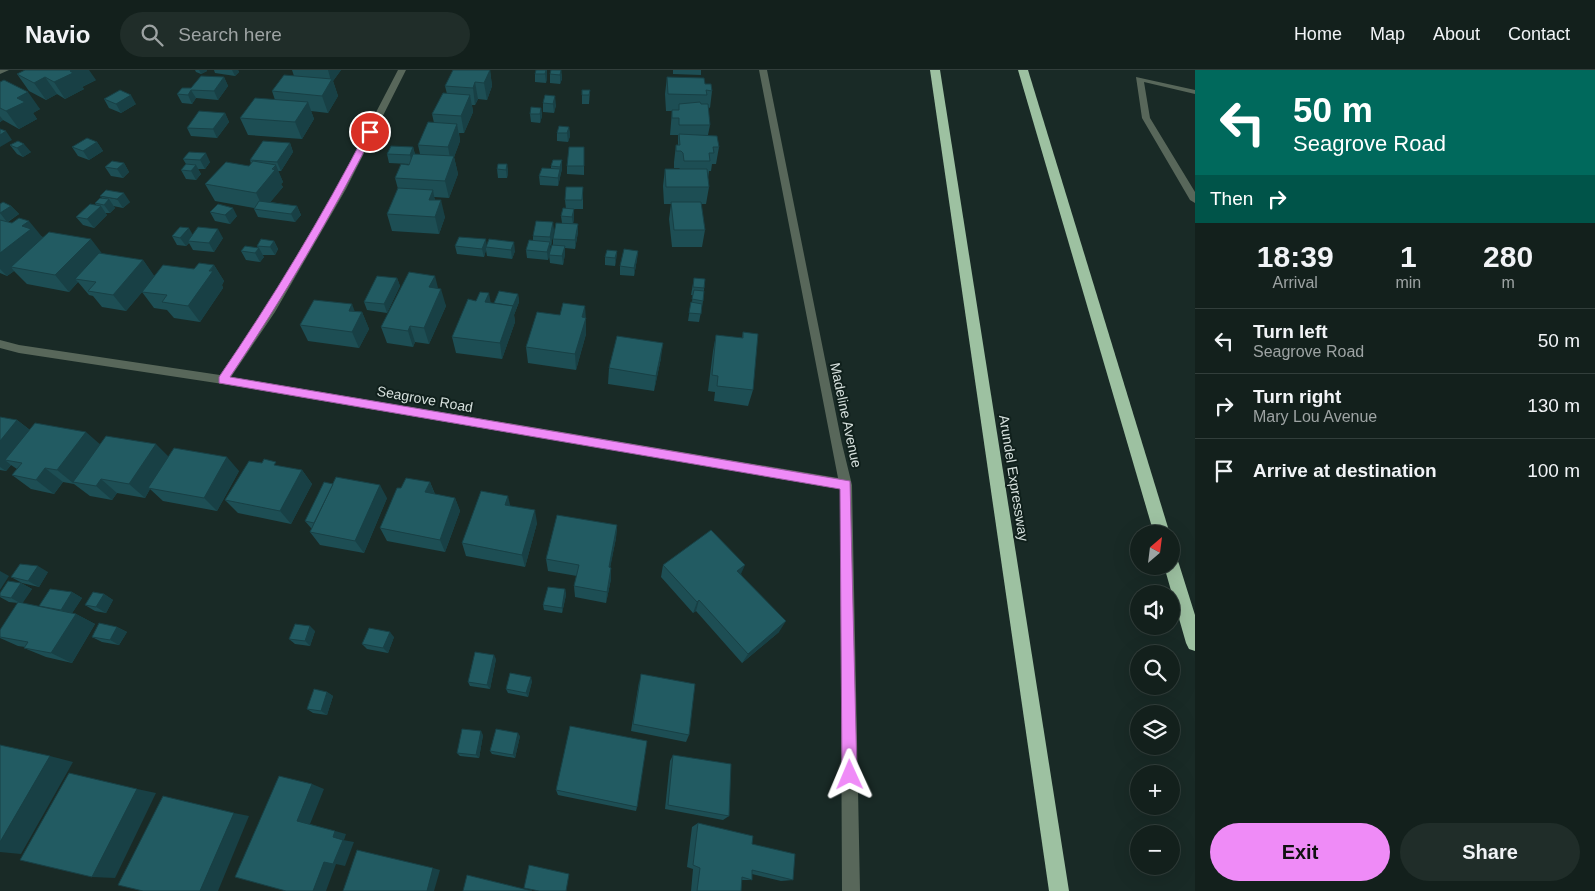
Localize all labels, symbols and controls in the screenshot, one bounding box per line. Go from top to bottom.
search box [120,12,470,57]
text: Navio [25,21,90,48]
icon: search [138,21,166,49]
text: Search here [178,24,282,45]
text: Home [1294,24,1342,44]
text: Map [1370,24,1405,44]
text: About [1433,24,1480,44]
text: Contact [1508,24,1570,44]
icon: left [1210,90,1275,155]
text: 50 m [1293,90,1373,129]
pin [349,111,391,153]
icon: arrive [356,118,384,146]
text: Seagrove Road [1293,131,1446,156]
icon: right [1263,185,1291,213]
text: Then [1210,188,1253,209]
text: 18:39 [1257,240,1334,273]
text: 1 [1400,240,1417,273]
text: 280 [1483,240,1533,273]
text: Arrival [1273,274,1318,291]
text: min [1395,274,1421,291]
text: m [1501,274,1515,291]
text: Turn left [1253,321,1328,342]
icon: left [1210,327,1238,355]
text: 50 m [1538,330,1580,351]
text: Seagrove Road [1253,343,1364,360]
street label: Madeline Avenue [827,361,865,469]
street label: Seagrove Road [376,383,474,415]
text: Turn right [1253,386,1341,407]
icon: right [1210,392,1238,420]
text: 130 m [1527,395,1580,416]
text: Mary Lou Avenue [1253,408,1377,425]
street label: Arundel Expressway [996,414,1032,542]
icon: arrive [1210,457,1238,485]
text: Arrive at destination [1253,460,1437,481]
text: 100 m [1527,460,1580,481]
north arrow [1130,525,1180,575]
map controls [1130,525,1180,875]
button: sound [1130,585,1180,635]
button: search [1130,645,1180,695]
button: layers [1130,705,1180,755]
position arrow [823,748,875,800]
button: + [1130,765,1180,815]
button: Exit [1210,823,1390,881]
button: Share [1400,823,1580,881]
button: − [1130,825,1180,875]

